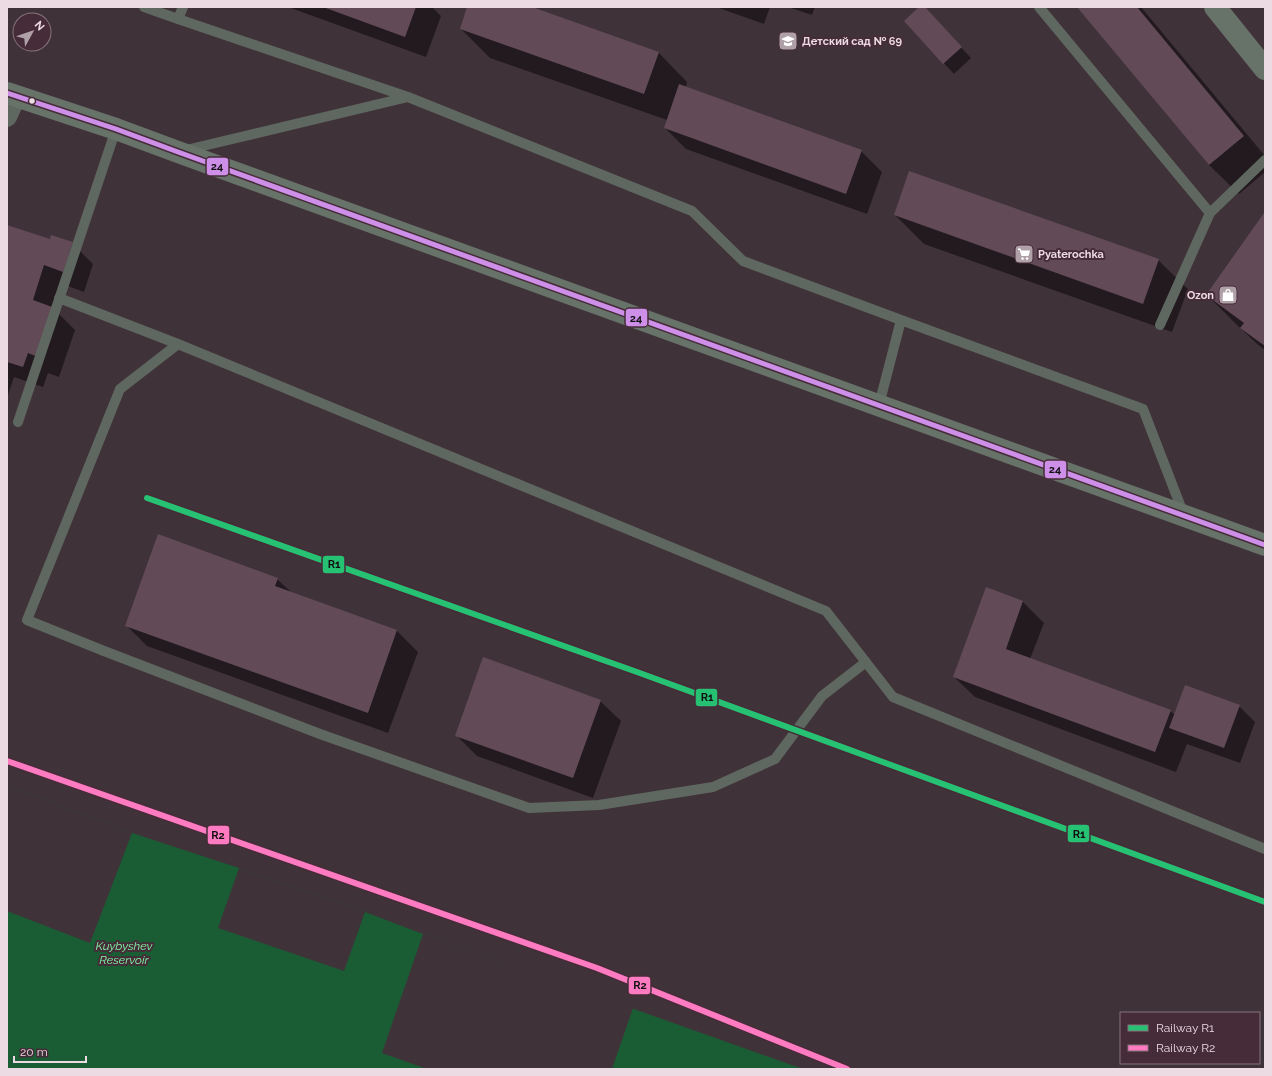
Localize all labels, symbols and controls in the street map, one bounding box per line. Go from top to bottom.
north arrow [12,12,52,52]
text: N [32,18,47,33]
school or university icon: Детский сад № 69 [777,30,799,52]
place label: Детский сад № 69 [802,35,902,48]
unlabelled marker [27,96,37,106]
line badge: 24 [206,157,229,176]
text: 24 [211,160,223,173]
supermarket icon: Pyaterochka [1013,243,1035,265]
place label: Pyaterochka [1038,248,1104,261]
shop icon: Ozon [1217,284,1239,306]
place label: Ozon [1187,289,1214,302]
line badge: 24 [625,308,648,327]
text: 24 [630,312,642,325]
line badge: 24 [1044,460,1067,479]
text: 24 [1049,463,1061,476]
line badge: R1 [322,555,345,574]
text: R1 [328,558,341,571]
line badge: R1 [695,688,718,707]
text: R1 [701,691,714,704]
line badge: R1 [1067,824,1090,843]
line badge: R2 [207,825,230,845]
text: R1 [1073,828,1086,841]
text: R2 [211,829,225,842]
water label: Kuybyshev Reservoir [95,939,153,967]
line badge: R2 [628,976,651,995]
text: R2 [633,979,647,992]
legend [1120,1012,1260,1064]
text: Railway R1 [1156,1021,1214,1035]
scale bar [14,1038,86,1064]
text: Railway R2 [1156,1041,1215,1055]
text: 20 m [20,1045,48,1059]

